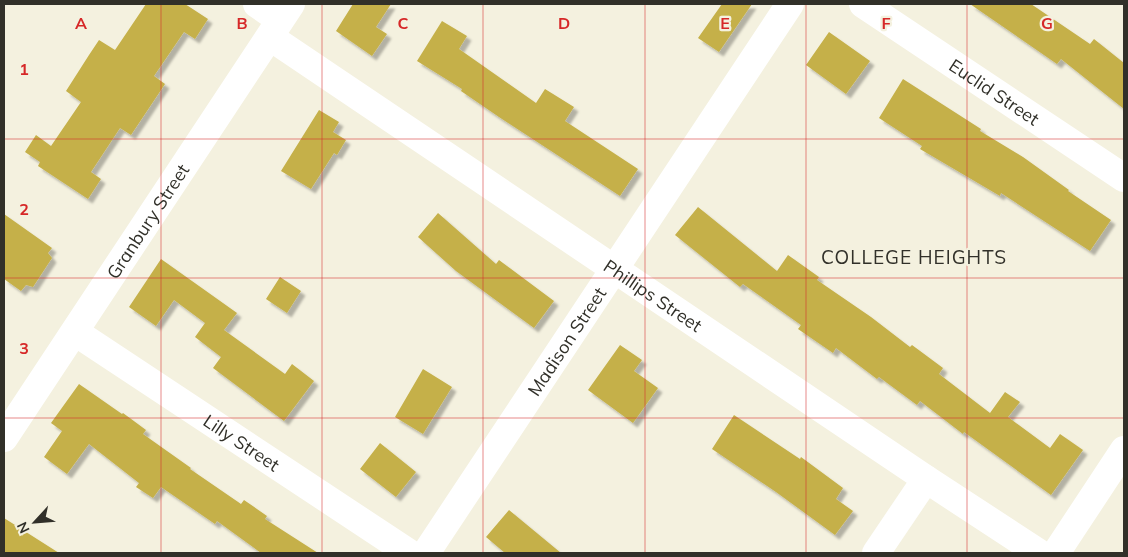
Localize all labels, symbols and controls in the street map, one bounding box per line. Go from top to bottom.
text: A [75,13,87,33]
text: B [236,13,248,33]
text: C [398,13,409,33]
text: D [558,13,570,33]
text: E [720,13,730,33]
text: F [881,13,891,33]
text: G [1041,13,1053,33]
street label: Euclid Street [945,53,1044,130]
text: 1 [19,59,29,79]
street label: Granbury Street [101,159,194,283]
text: 2 [19,199,29,219]
district label: COLLEGE HEIGHTS [821,245,1007,269]
street label: Phillips Street [600,254,707,336]
street label: Madison Street [522,283,611,400]
text: 3 [19,338,29,358]
street label: Lilly Street [199,409,284,476]
north arrow [10,497,60,547]
text: N [13,519,34,536]

